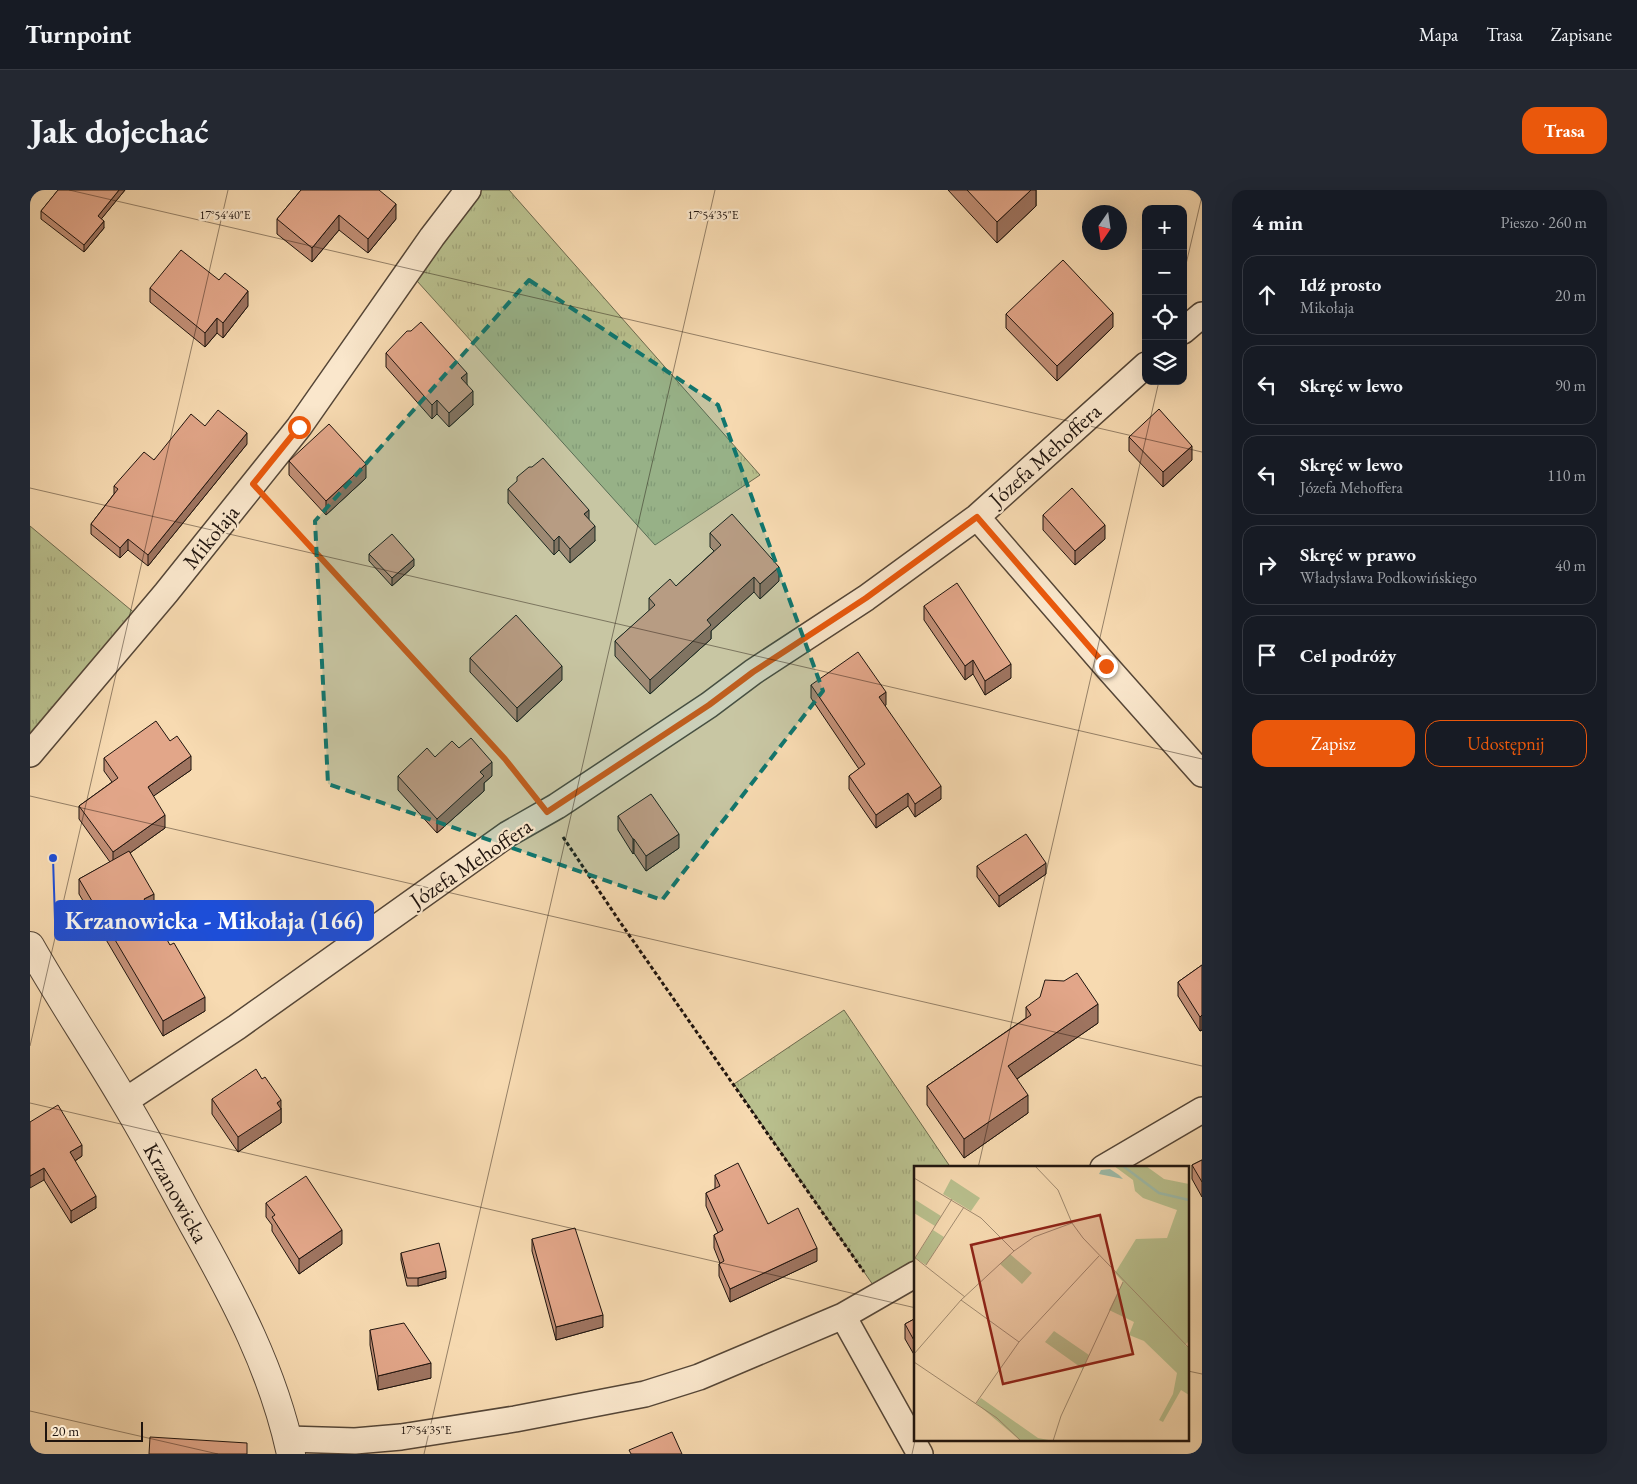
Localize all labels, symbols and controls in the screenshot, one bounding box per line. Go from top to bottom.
text: Turnpoint [25,19,131,50]
text: Mapa [1419,23,1458,46]
text: Trasa [1486,23,1523,46]
text: Zapisane [1551,23,1612,46]
button: Trasa [1522,107,1607,154]
text: Jak dojechać [30,108,209,153]
north arrow [1082,205,1127,250]
map controls [1142,205,1187,385]
button: + [1142,205,1187,250]
text: 17°54'40"E [199,207,251,223]
text: 17°54'35"E [687,207,739,223]
text: 4 min [1252,209,1303,236]
text: Pieszo · 260 m [1501,212,1587,233]
button: − [1142,250,1187,295]
text: Idź prosto [1300,272,1381,297]
icon: ahead [1253,281,1281,309]
text: 20 m [1555,285,1586,306]
button: locate [1142,295,1187,340]
text: Mikołaja [1300,297,1354,318]
button: layers [1142,340,1187,385]
icon: left [1253,371,1281,399]
text: Skręć w lewo [1300,373,1403,398]
text: 90 m [1555,375,1586,396]
street label: Józefa Mehoffera [981,397,1107,514]
route start [288,416,311,439]
text: Skręć w lewo [1300,452,1403,477]
icon: left [1253,461,1281,489]
text: 110 m [1547,465,1586,486]
text: Józefa Mehoffera [1300,477,1403,498]
street label: Mikołaja [176,499,246,575]
text: Skręć w prawo [1300,542,1416,567]
icon: right [1253,551,1281,579]
text: 40 m [1555,555,1586,576]
text: Władysława Podkowińskiego [1300,567,1477,588]
icon: arrive [1253,641,1281,669]
text: Cel podróży [1300,643,1396,668]
route end [1095,655,1118,678]
button: Zapisz [1252,720,1415,767]
button: Udostępnij [1425,720,1587,767]
street label: Józefa Mehoffera [403,811,538,916]
callout: Krzanowicka - Mikołaja (166) [55,901,373,940]
text: Krzanowicka - Mikołaja (166) [65,905,363,937]
street label: Krzanowicka [137,1138,215,1248]
inset map [914,1166,1190,1442]
scale bar [45,1419,142,1442]
text: 20 m [52,1422,79,1440]
text: 17°54'35"E [400,1422,452,1438]

